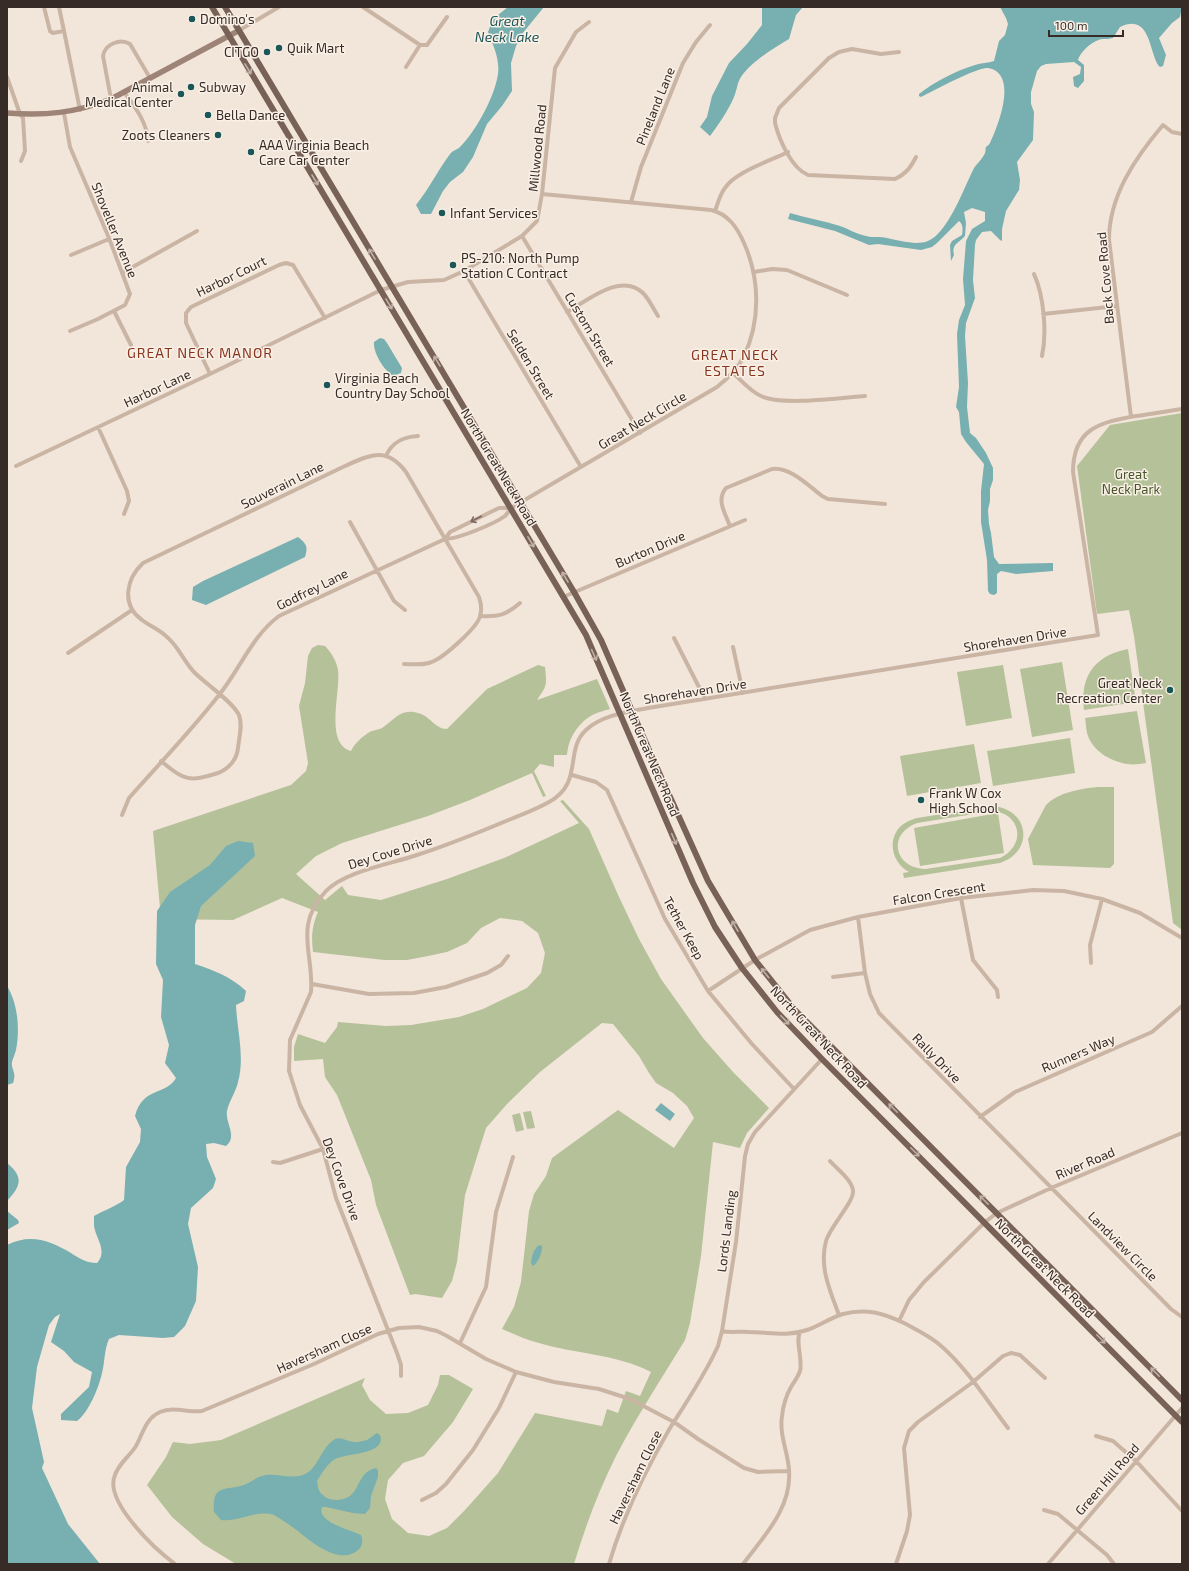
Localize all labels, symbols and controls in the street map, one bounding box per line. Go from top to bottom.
place label: Domino's [200,11,255,27]
water label: Great Neck Lake [475,12,540,45]
scale bar [1049,12,1123,38]
marker: Domino's [187,14,197,24]
text: 100 m [1055,18,1087,32]
place label: Quik Mart [287,40,344,56]
marker: Quik Mart [274,43,284,53]
place label: CITGO [224,44,259,60]
marker: CITGO [262,47,272,57]
one-way arrow [245,63,253,75]
street label: Pineland Lane [632,65,678,147]
place label: Animal Medical Center [85,79,173,110]
place label: Subway [199,79,246,95]
marker: Subway [186,82,196,92]
marker: Animal Medical Center [176,89,186,99]
street label: Millwood Road [524,103,550,193]
place label: Bella Dance [216,107,285,123]
marker: Bella Dance [203,110,213,120]
place label: Zoots Cleaners [122,127,210,143]
marker: Zoots Cleaners [213,130,223,140]
place label: AAA Virginia Beach Care Car Center [259,137,369,168]
marker: AAA Virginia Beach Care Car Center [246,147,256,157]
one-way arrow [312,174,320,186]
street label: Shoveller Avenue [89,180,141,280]
place label: Infant Services [450,205,538,221]
marker: Infant Services [437,208,447,218]
street label: Back Cove Road [1093,231,1117,325]
one-way arrow [368,248,376,260]
place label: PS-210: North Pump Station C Contract [461,250,579,281]
street label: Harbor Court [193,252,269,300]
marker: PS-210: North Pump Station C Contract [448,260,458,270]
street label: Custom Street [561,289,619,369]
one-way arrow [385,298,393,309]
street label: Selden Street [504,326,558,402]
district label: GREAT NECK MANOR [127,344,273,361]
district label: GREAT NECK ESTATES [691,346,779,379]
one-way arrow [432,355,440,367]
street label: Harbor Lane [121,366,193,410]
place label: Virginia Beach Country Day School [335,370,450,401]
marker: Virginia Beach Country Day School [322,380,332,390]
street label: Great Neck Circle [595,387,689,453]
street label: North Great Neck Road [458,405,540,529]
street label: Souverain Lane [238,458,326,512]
park label: Great Neck Park [1102,466,1161,497]
one-way arrow [470,516,482,523]
street label: Burton Drive [613,527,687,571]
one-way arrow [527,536,535,548]
street label: Godfrey Lane [274,565,350,613]
one-way arrow [561,572,569,583]
street label: Shorehaven Drive [962,623,1068,655]
one-way arrow [591,649,599,661]
street label: Shorehaven Drive [642,675,748,707]
place label: Great Neck Recreation Center [1056,675,1162,706]
marker: Great Neck Recreation Center [1165,685,1175,695]
street label: North Great Neck Road [616,689,684,819]
place label: Frank W Cox High School [929,785,1002,816]
marker: Frank W Cox High School [916,795,926,805]
street label: Dey Cove Drive [346,832,434,872]
one-way arrow [671,832,678,844]
street label: Falcon Crescent [892,878,987,908]
street label: Tether Keep [660,894,708,962]
one-way arrow [730,920,738,932]
one-way arrow [761,967,770,978]
street label: North Great Neck Road [767,982,871,1092]
one-way arrow [780,1015,790,1025]
street label: Rally Drive [909,1030,965,1086]
street label: Runners Way [1039,1030,1117,1076]
one-way arrow [888,1103,898,1113]
street label: Dey Cove Drive [320,1135,364,1223]
street label: River Road [1053,1143,1117,1183]
one-way arrow [910,1147,920,1157]
street label: Lords Landing [713,1189,739,1273]
one-way arrow [979,1195,989,1205]
street label: Landview Circle [1085,1208,1161,1284]
street label: North Great Neck Road [992,1215,1098,1321]
street label: Haversham Close [274,1320,374,1376]
one-way arrow [1096,1334,1106,1344]
one-way arrow [1150,1367,1159,1377]
street label: Haversham Close [605,1427,665,1527]
street label: Green Hill Road [1072,1440,1142,1518]

